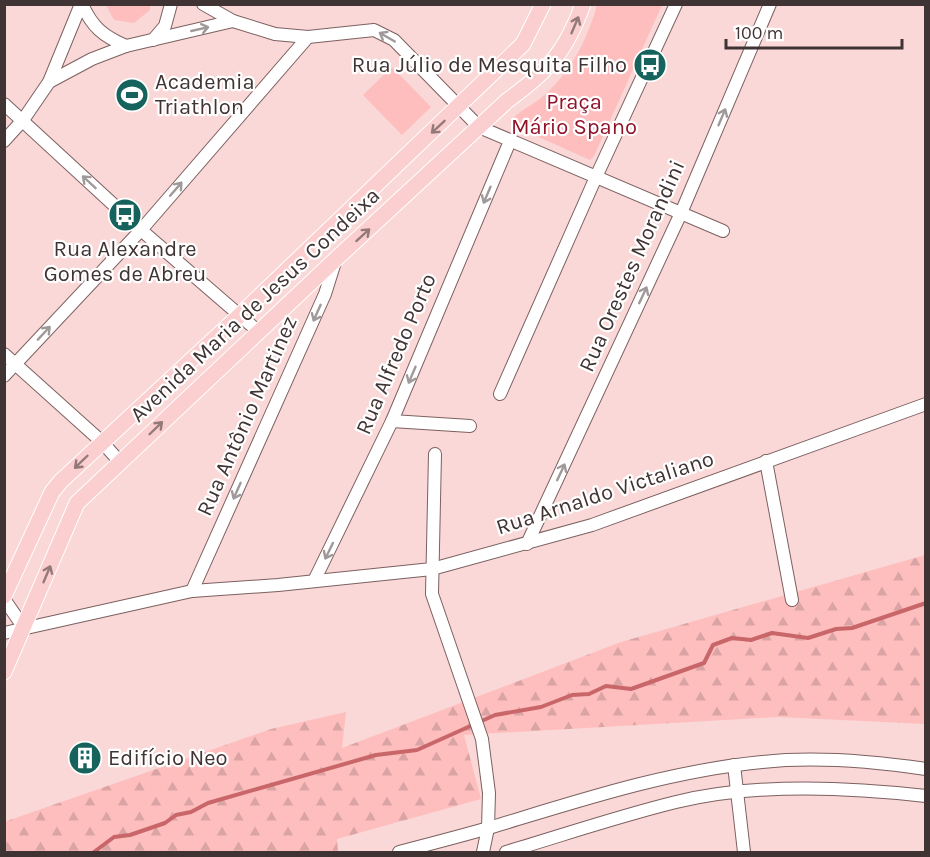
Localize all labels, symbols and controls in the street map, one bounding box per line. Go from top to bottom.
scale bar [726,12,902,50]
one-way arrow [570,16,581,34]
one-way arrow [190,22,209,34]
text: 100 m [735,22,783,44]
one-way arrow [379,31,396,43]
bus stop icon: Rua Júlio de Mesquita Filho [632,47,668,83]
place label: Rua Júlio de Mesquita Filho [352,52,627,78]
place label: Academia Triathlon [155,69,255,120]
sports icon: Academia Triathlon [114,77,150,113]
park label: Praça Mário Spano [511,89,637,140]
one-way arrow [717,108,728,126]
one-way arrow [430,120,445,134]
street label: Rua Orestes Morandini [574,156,690,376]
one-way arrow [82,174,97,189]
one-way arrow [169,181,182,197]
street label: Avenida Maria de Jesus Condeixa [125,182,385,428]
one-way arrow [481,185,492,204]
bus stop icon: Rua Alexandre Gomes de Abreu [107,197,143,233]
one-way arrow [355,228,370,242]
place label: Rua Alexandre Gomes de Abreu [44,236,206,287]
street label: Rua Alfredo Porto [350,270,442,438]
one-way arrow [637,286,649,304]
one-way arrow [310,303,322,321]
street label: Rua Antônio Martinez [191,312,303,520]
one-way arrow [37,326,51,341]
one-way arrow [406,365,417,384]
one-way arrow [148,421,163,435]
street label: Rua Arnaldo Victaliano [493,446,717,540]
one-way arrow [74,455,89,469]
one-way arrow [555,463,567,481]
one-way arrow [230,481,242,499]
one-way arrow [322,542,334,560]
one-way arrow [42,565,53,584]
building icon: Edifício Neo [67,740,103,776]
place label: Edifício Neo [108,745,228,771]

